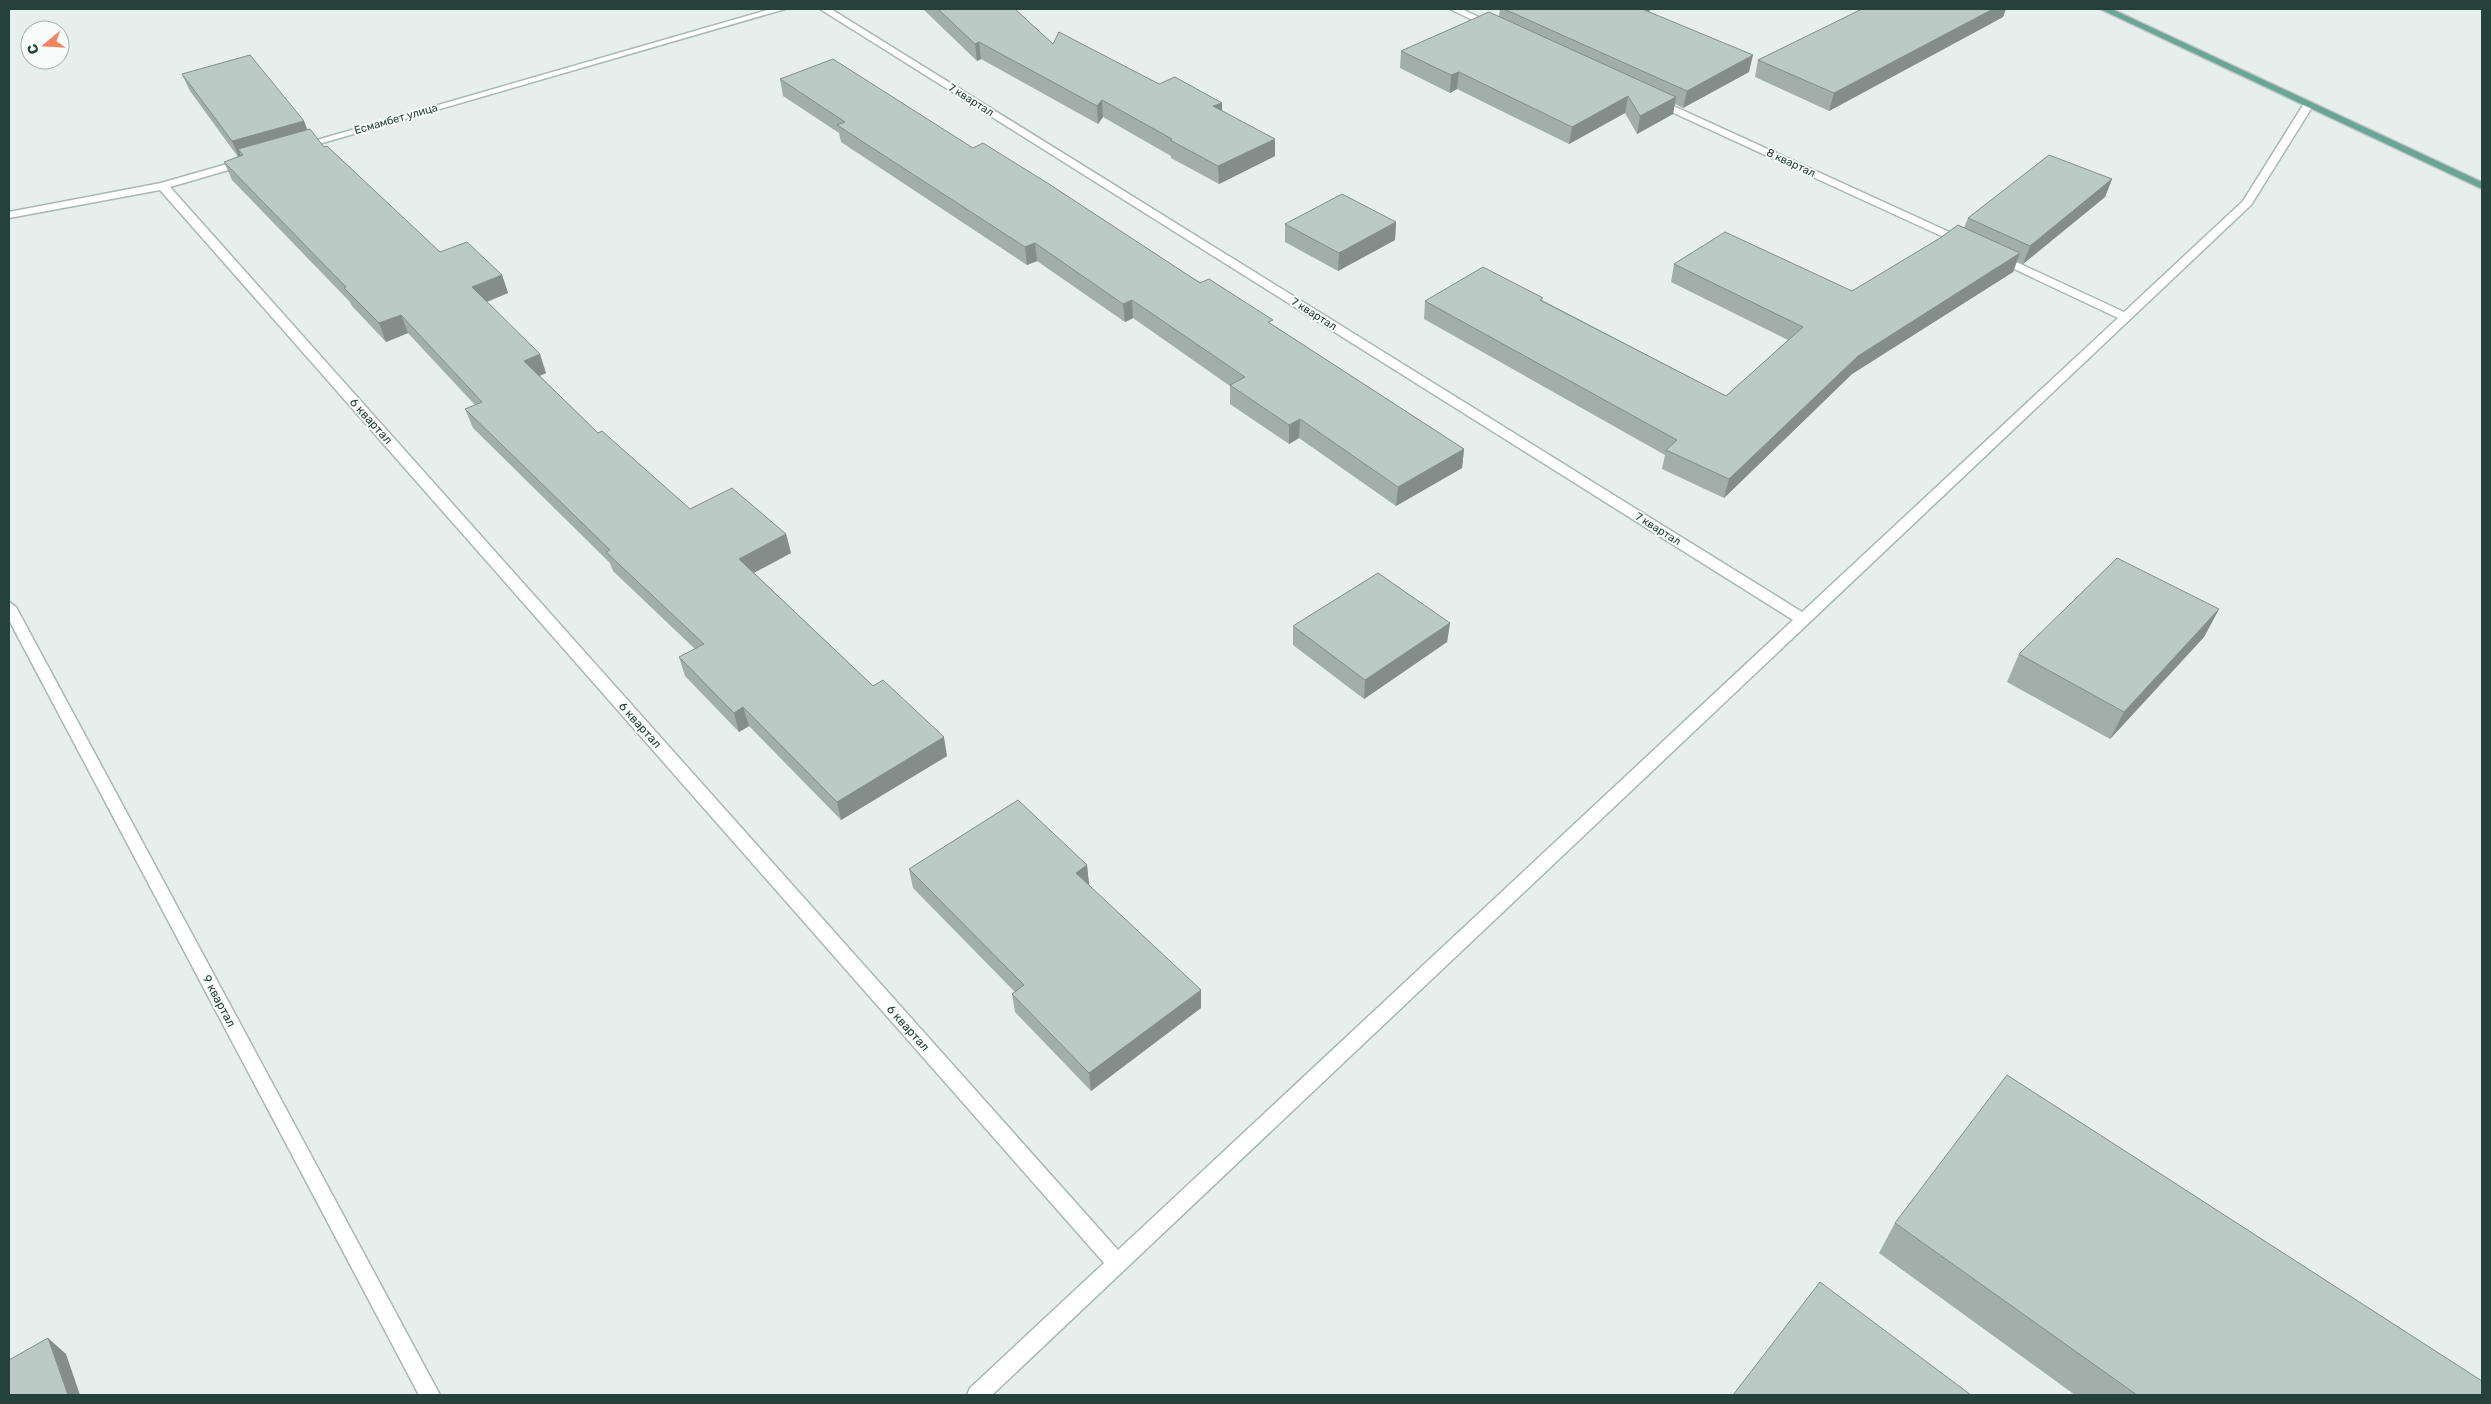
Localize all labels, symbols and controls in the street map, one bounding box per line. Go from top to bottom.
north arrow [20,20,70,70]
text: С [23,41,43,56]
street label: 7 квартал [946,81,996,119]
street label: Есмамбет улица [353,101,439,137]
street label: 8 квартал [1764,146,1818,180]
street label: 7 квартал [1289,295,1339,333]
street label: 6 квартал [347,395,395,447]
street label: 7 квартал [1633,510,1683,548]
street label: 6 квартал [616,699,664,751]
street label: 9 квартал [200,973,239,1029]
street label: 6 квартал [884,1002,932,1054]

